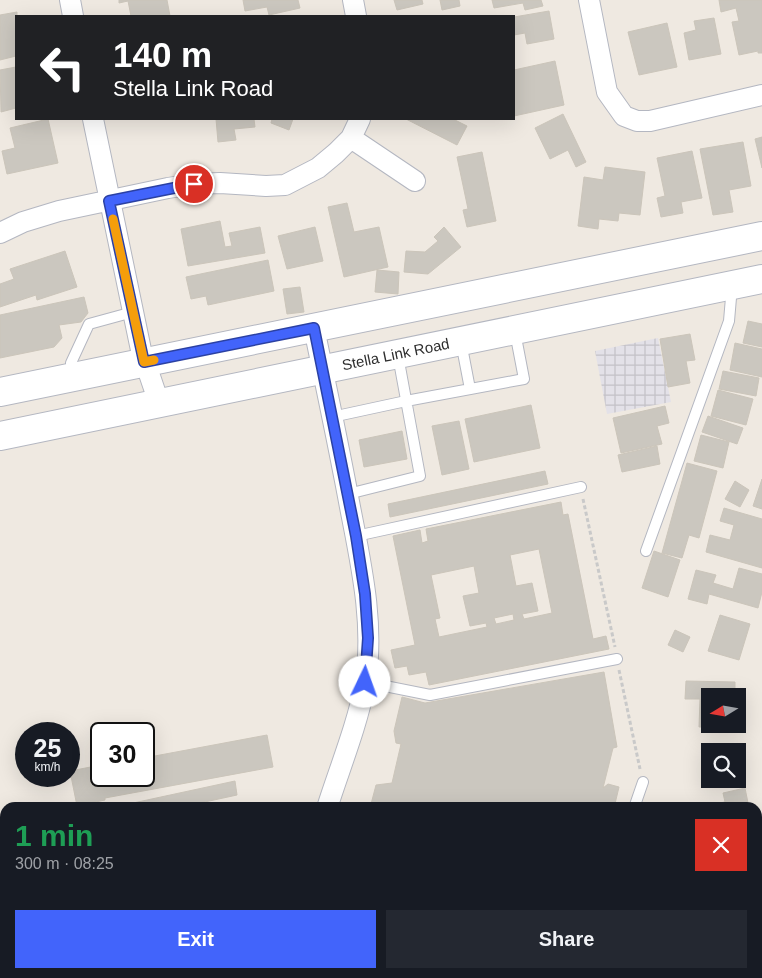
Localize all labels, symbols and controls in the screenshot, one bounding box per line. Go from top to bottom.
icon: left [30,35,95,100]
text: 140 m [113,35,212,74]
text: Stella Link Road [113,76,273,101]
pin [173,163,215,205]
icon: arrive [180,170,208,198]
street label: Stella Link Road [340,335,451,373]
position arrow [338,655,390,707]
north arrow [701,688,746,732]
map controls [701,688,746,788]
speed limit sign: 30 [90,722,155,787]
text: 25 [34,734,61,762]
button: search [701,743,746,788]
text: km/h [34,760,61,774]
text: 1 min [15,819,93,852]
button: close [695,819,747,871]
text: 300 m · 08:25 [15,855,114,872]
button: Exit [15,910,376,968]
button: Share [386,910,747,968]

